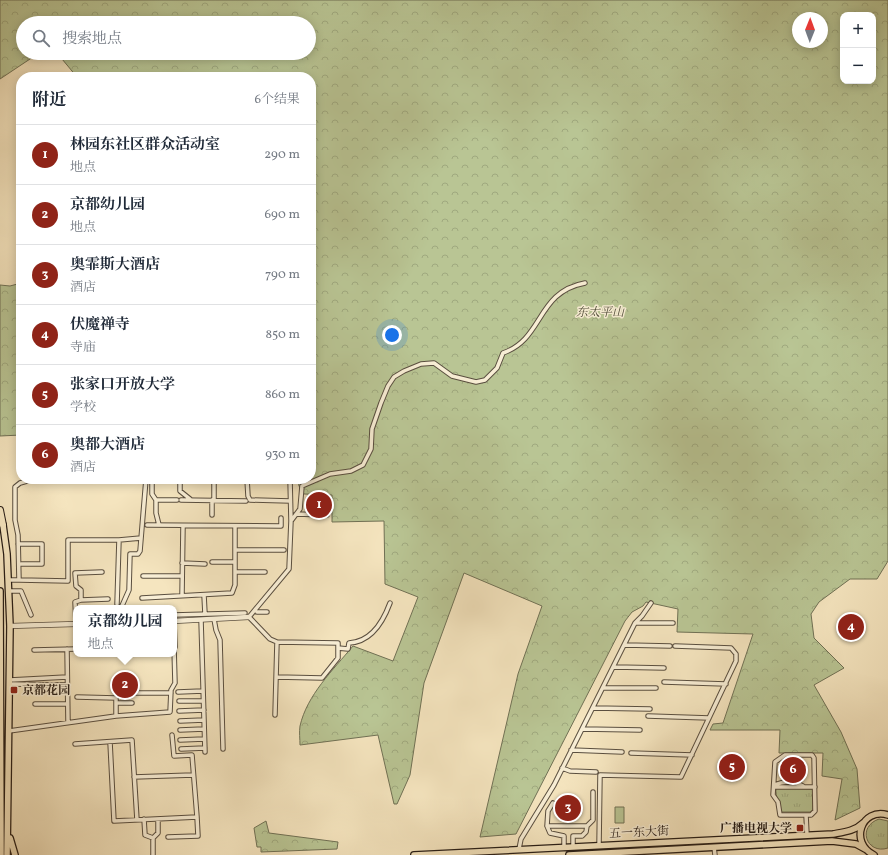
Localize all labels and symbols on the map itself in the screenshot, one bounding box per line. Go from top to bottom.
north arrow [792,12,828,48]
park label: 东太平山 [576,305,625,321]
your location [382,325,402,345]
pin: 1 [306,490,332,520]
pin: 4 [838,612,864,642]
pin: 2 [112,670,138,700]
place label: 京都花园 [22,683,70,699]
marker: 京都花园 [9,685,19,695]
pin: 5 [719,752,745,782]
pin: 6 [780,755,806,785]
pin: 3 [555,793,581,823]
place label: 广播电视大学 [720,821,792,837]
street label: 五一东大街 [609,823,670,843]
marker: 广播电视大学 [795,823,805,833]

